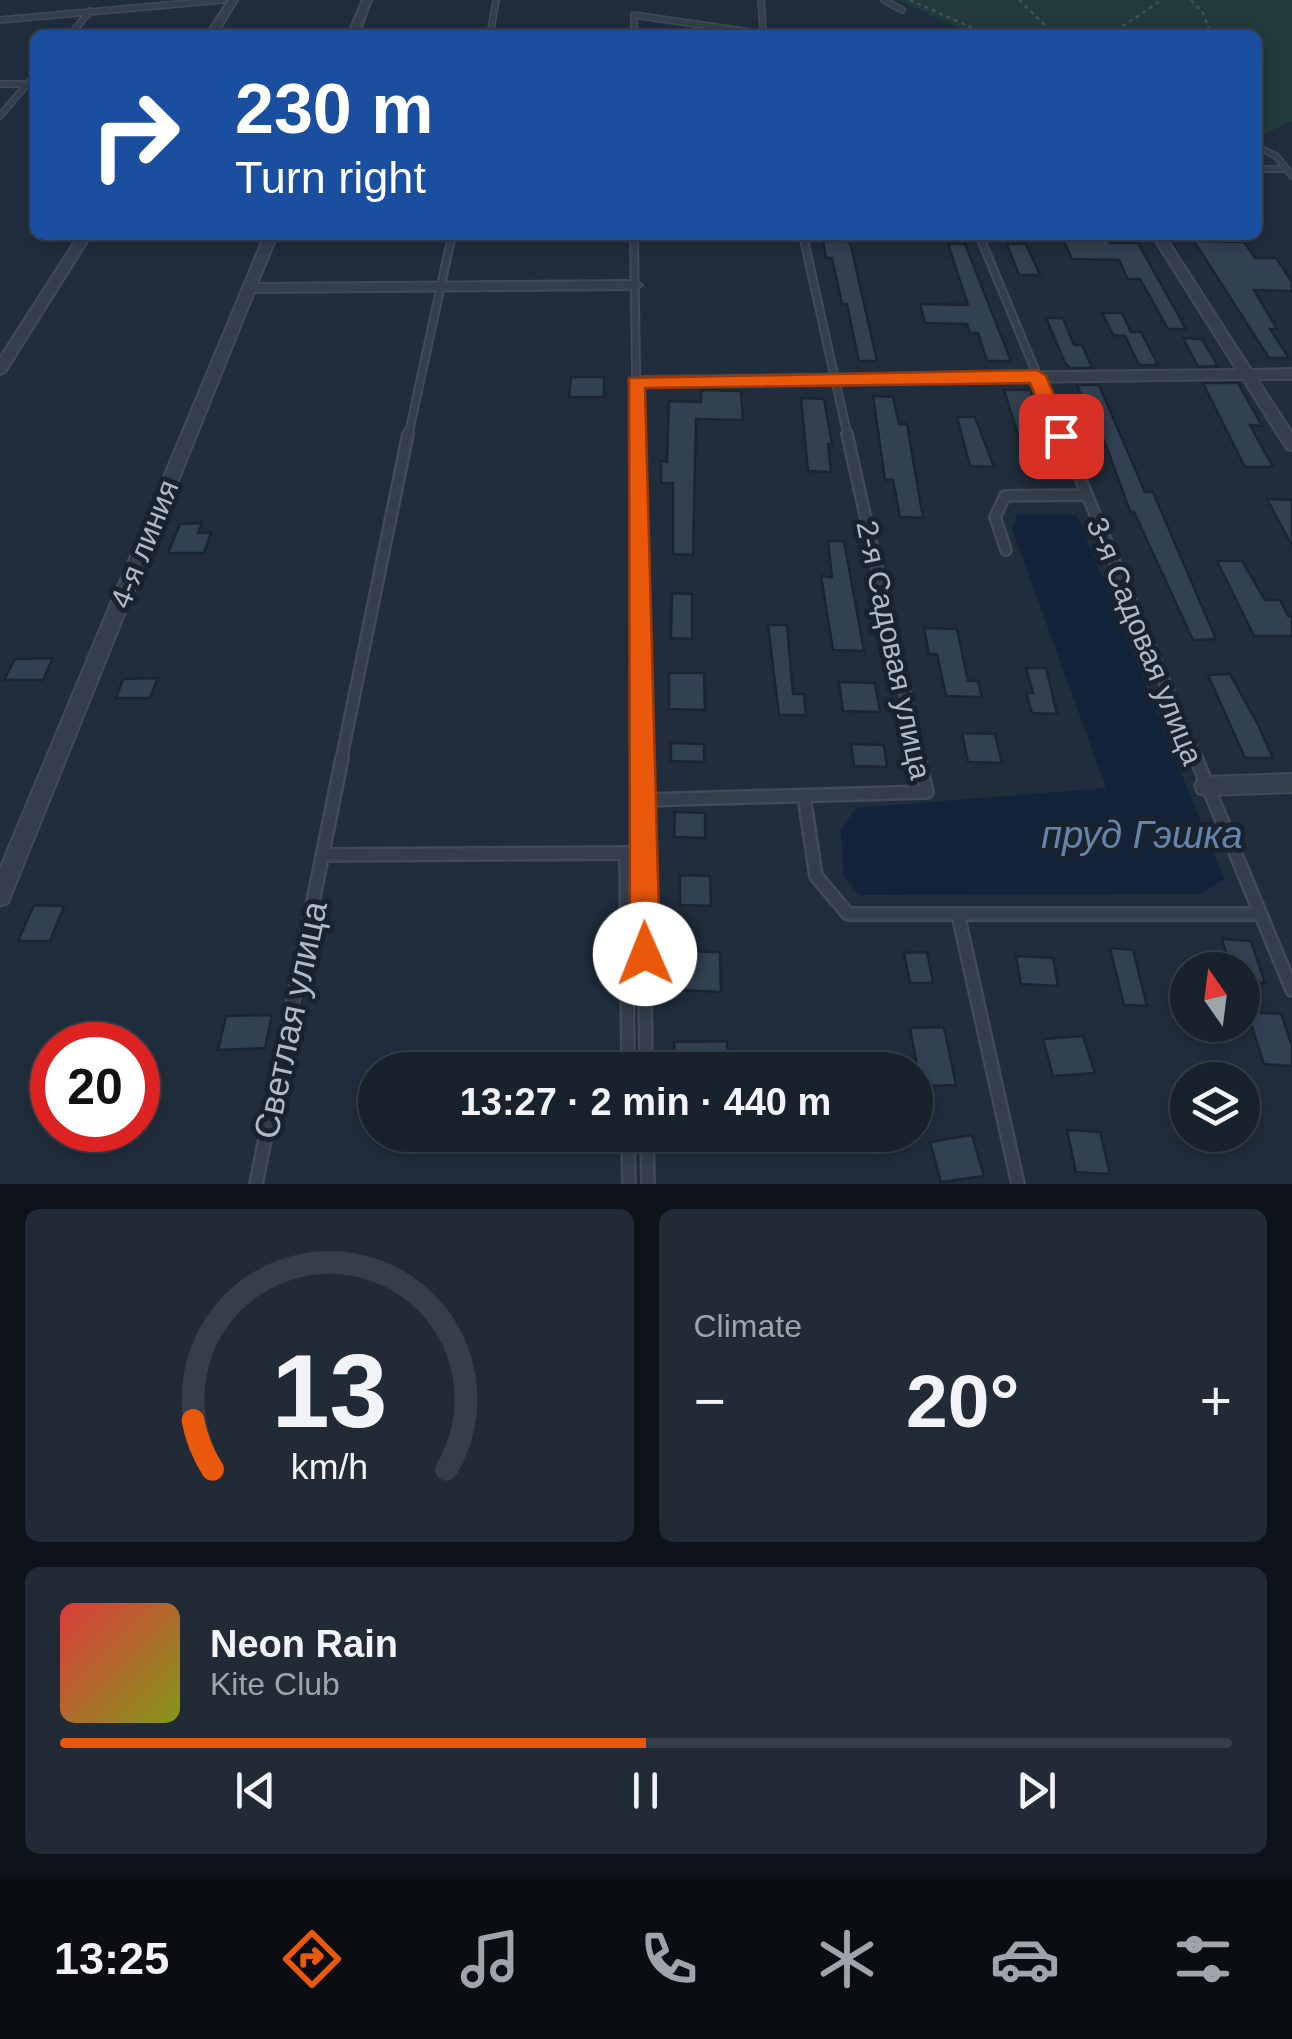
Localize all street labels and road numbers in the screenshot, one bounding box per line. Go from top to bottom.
street label: 4-я линия [103,475,185,613]
street label: 3-я Садовая улица [1080,513,1210,770]
street label: 2-я Садовая улица [850,518,938,783]
street label: Светлая улица [246,897,334,1142]

